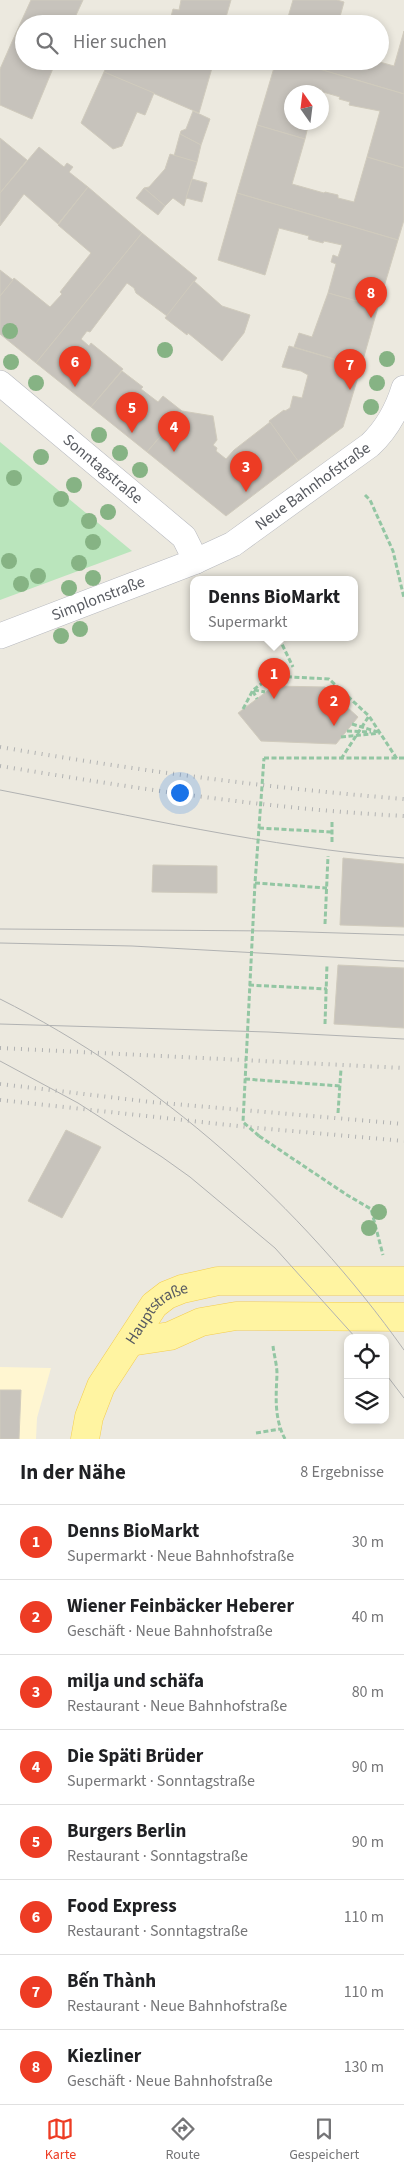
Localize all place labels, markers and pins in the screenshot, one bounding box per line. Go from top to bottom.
pin: 8 [355,277,387,318]
pin: 6 [59,346,91,387]
pin: 7 [334,349,366,390]
pin: 5 [116,392,148,433]
pin: 4 [158,411,190,452]
pin: 3 [230,451,262,492]
pin: 1 [258,658,290,699]
pin: 2 [318,685,350,726]

